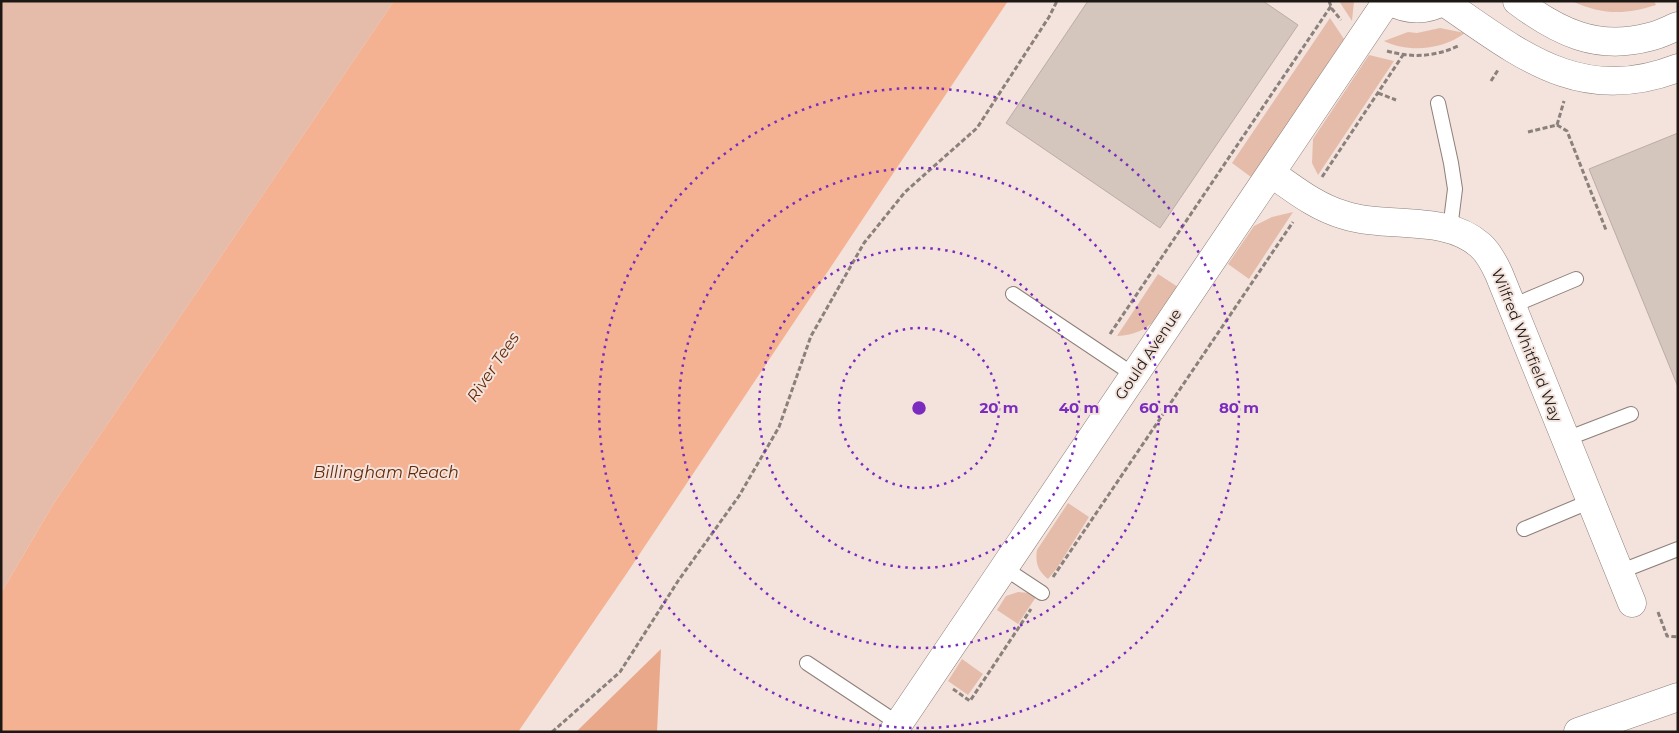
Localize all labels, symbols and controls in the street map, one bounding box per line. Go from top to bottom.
street label: Wilfred Whitfield Way [1488,266,1567,425]
street label: Gould Avenue [1111,305,1185,403]
water label: River Tees [463,328,523,405]
text: 20 m [979,398,1019,417]
text: 40 m [1059,398,1099,417]
text: 60 m [1139,398,1179,417]
text: 80 m [1219,398,1259,417]
centre of rings [910,399,928,417]
water label: Billingham Reach [313,463,459,482]

